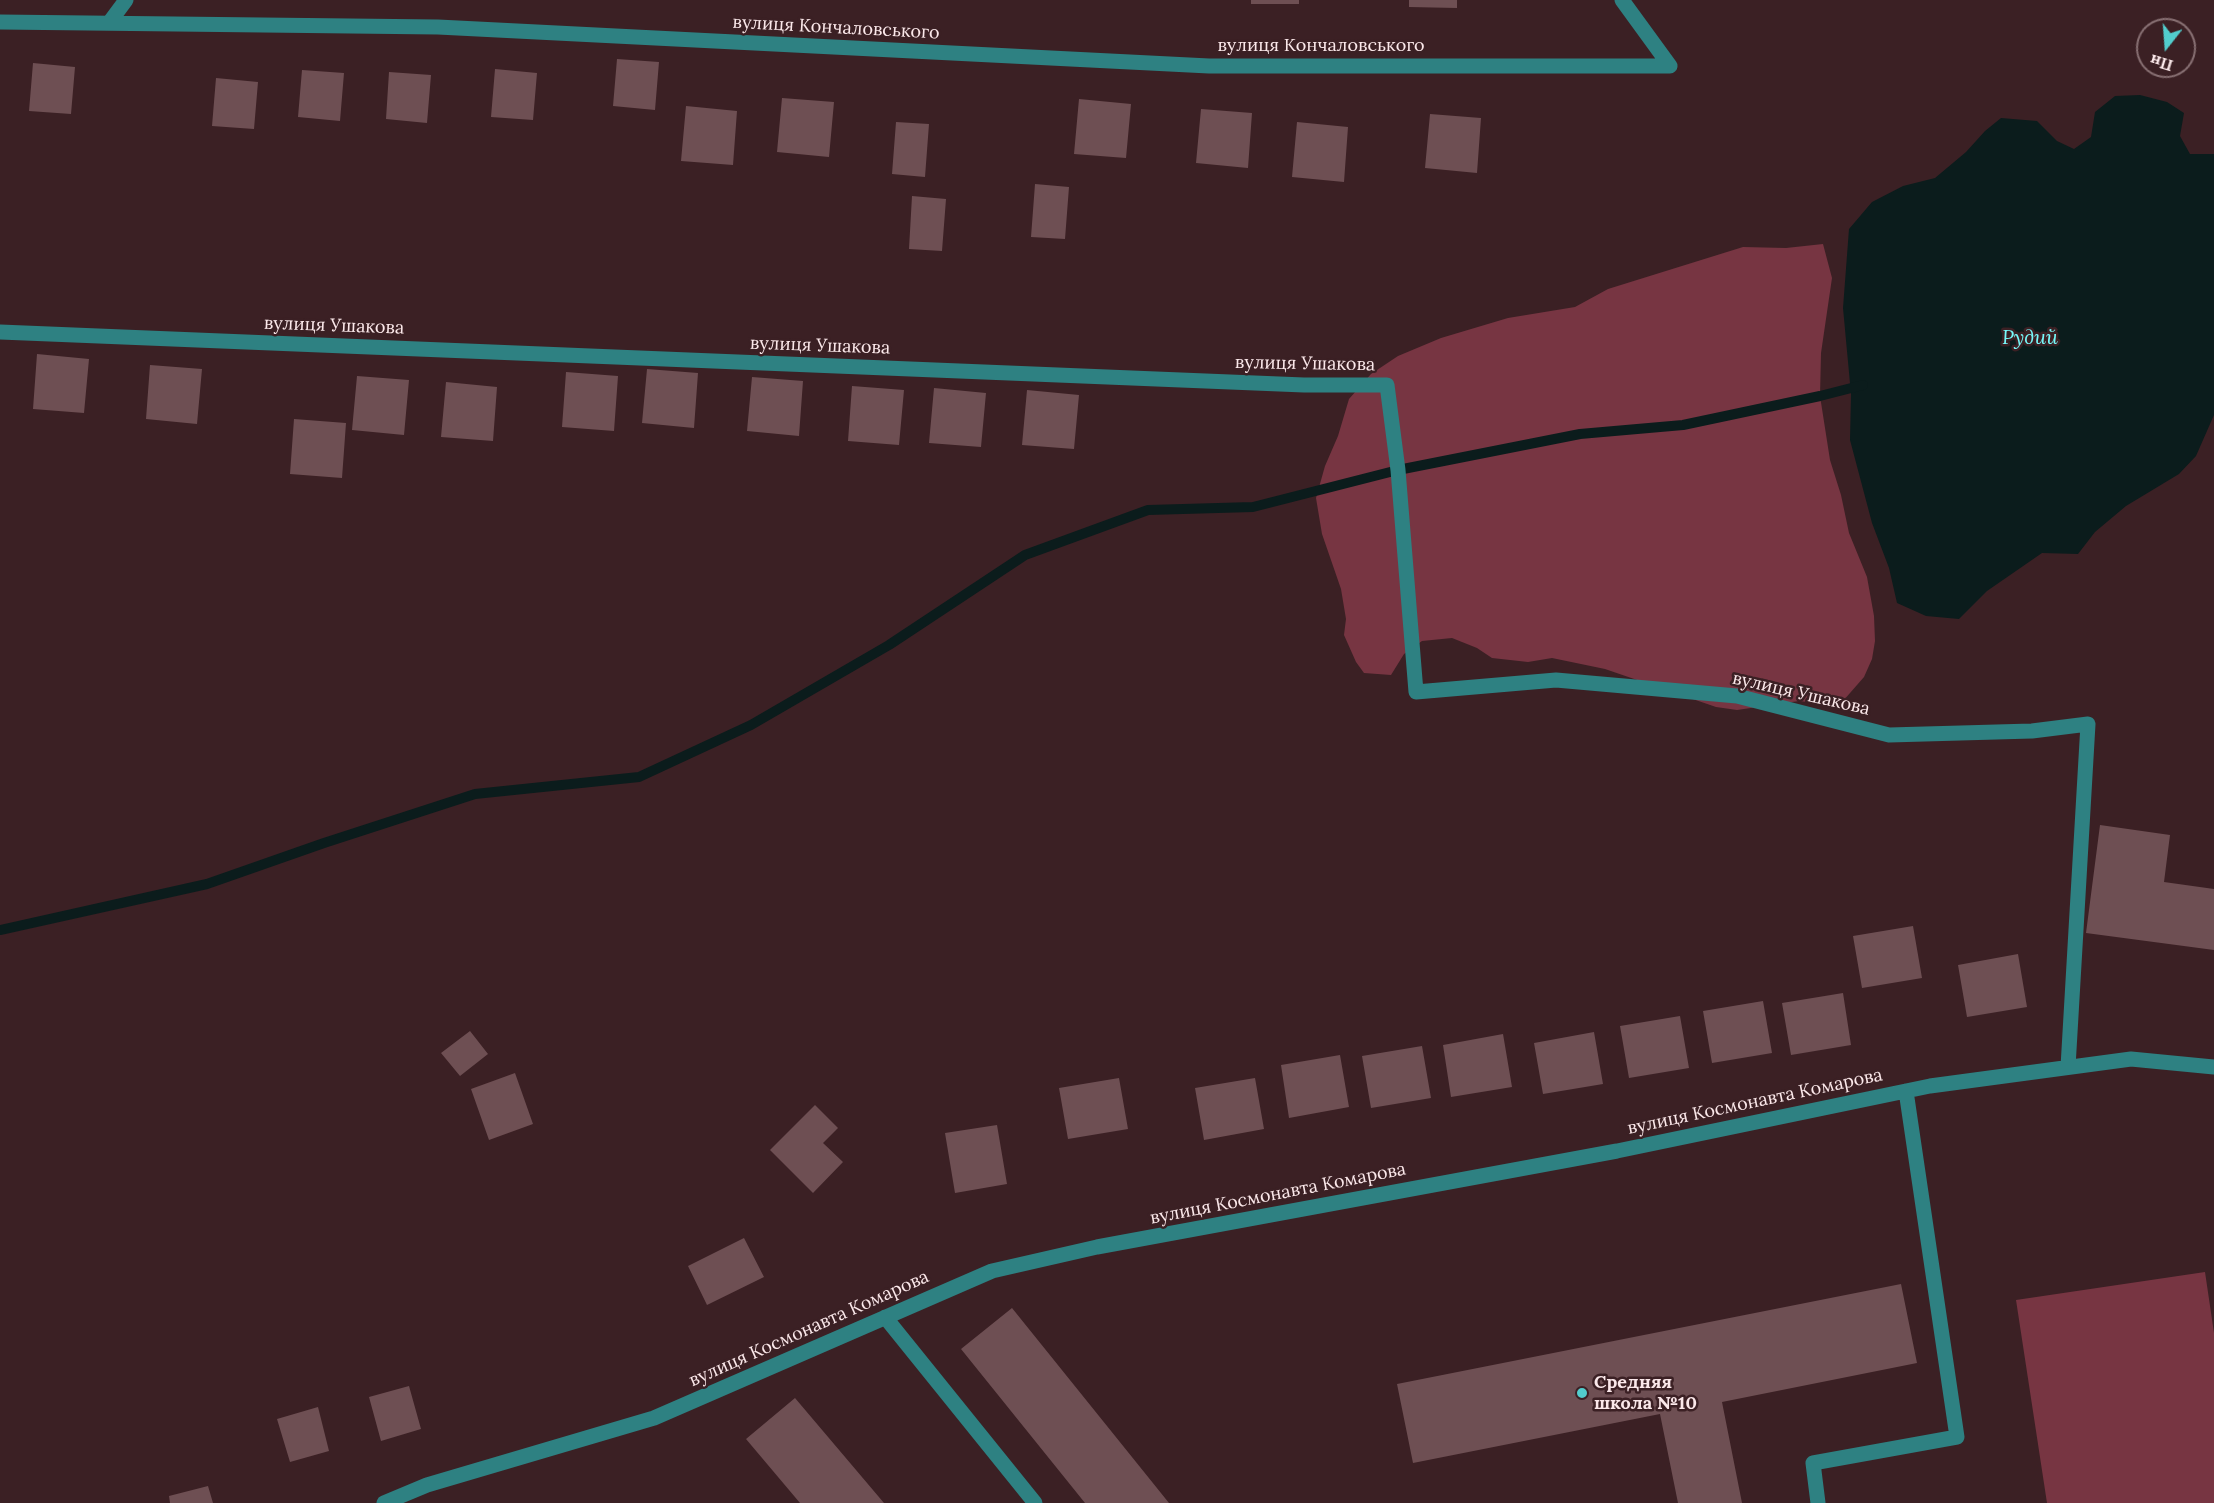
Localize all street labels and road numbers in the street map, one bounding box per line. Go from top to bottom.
street label: вулиця Кончаловського [732,12,940,44]
street label: вулиця Кончаловського [1217,35,1425,57]
street label: вулиця Ушакова [264,313,404,339]
street label: вулиця Ушакова [750,333,890,359]
street label: вулиця Ушакова [1235,352,1375,376]
street label: вулиця Ушакова [1730,668,1872,720]
street label: вулиця Космонавта Комарова [1626,1064,1884,1140]
street label: вулиця Космонавта Комарова [1148,1159,1408,1229]
street label: вулиця Космонавта Комарова [686,1266,932,1392]

